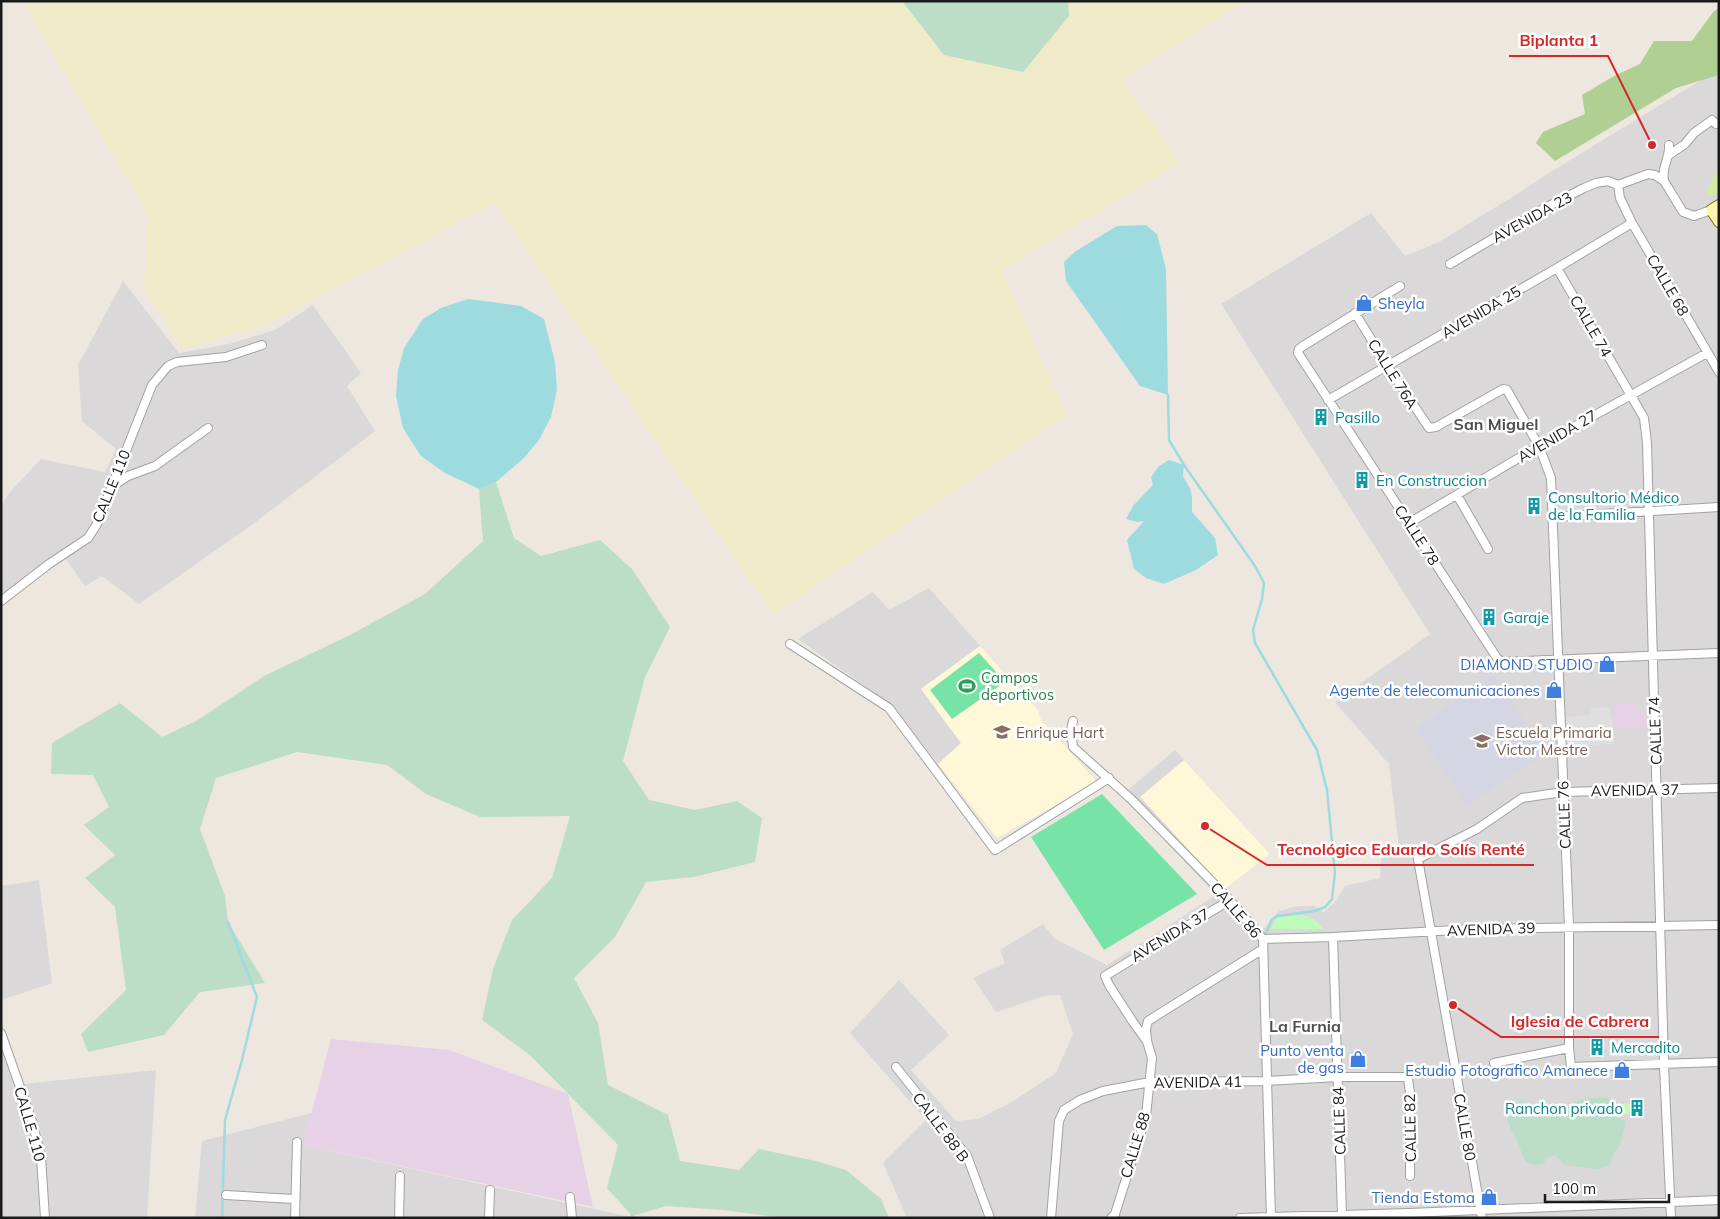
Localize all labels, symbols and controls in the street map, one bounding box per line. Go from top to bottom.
callout: Biplanta 1 [1509,25,1608,56]
text: Biplanta 1 [1520,30,1598,50]
street label: AVENIDA 23 [1489,187,1575,247]
street label: CALLE 68 [1643,251,1693,319]
street label: AVENIDA 25 [1438,282,1524,342]
street label: CALLE 74 [1566,292,1616,360]
shop icon: Sheyla [1354,293,1374,313]
place label: Sheyla [1378,294,1425,313]
street label: CALLE 76A [1364,335,1422,413]
street label: AVENIDA 27 [1514,406,1600,466]
building icon: Pasillo [1311,407,1331,427]
place label: Pasillo [1335,408,1380,427]
district label: San Miguel [1454,414,1538,434]
street label: CALLE 110 [88,447,134,525]
building icon: En Construccion [1352,470,1372,490]
place label: En Construccion [1376,471,1487,490]
place label: Consultorio Médico de la Familia [1548,488,1679,524]
building icon: Consultorio Médico de la Familia [1524,496,1544,516]
street label: CALLE 78 [1390,501,1444,569]
building icon: Garaje [1479,607,1499,627]
place label: Garaje [1503,608,1549,627]
shop icon: DIAMOND STUDIO [1597,654,1617,674]
place label: DIAMOND STUDIO [1460,655,1593,674]
place label: Campos deportivos [981,668,1054,704]
sports icon: Campos deportivos [957,676,977,696]
shop icon: Agente de telecomunicaciones [1544,680,1564,700]
place label: Agente de telecomunicaciones [1329,681,1540,700]
street label: CALLE 74 [1644,697,1666,765]
school or university icon: Enrique Hart [992,722,1012,742]
place label: Enrique Hart [1016,723,1104,742]
place label: Escuela Primaria Victor Mestre [1496,723,1612,759]
school or university icon: Escuela Primaria Victor Mestre [1472,731,1492,751]
street label: AVENIDA 37 [1591,780,1679,800]
street label: CALLE 76 [1553,781,1575,849]
callout: Tecnológico Eduardo Solís Renté [1267,834,1534,865]
text: Tecnológico Eduardo Solís Renté [1277,839,1525,859]
street label: CALLE 86 [1206,878,1266,942]
street label: AVENIDA 37 [1127,904,1213,966]
street label: AVENIDA 39 [1446,918,1536,940]
callout: Iglesia de Cabrera [1501,1006,1659,1037]
text: Iglesia de Cabrera [1511,1011,1649,1031]
district label: La Furnia [1269,1016,1341,1036]
building icon: Mercadito [1587,1037,1607,1057]
place label: Mercadito [1611,1038,1680,1057]
place label: Punto venta de gas [1260,1041,1344,1077]
shop icon: Punto venta de gas [1348,1049,1368,1069]
shop icon: Estudio Fotografico Amanece [1612,1060,1632,1080]
place label: Estudio Fotografico Amanece [1405,1061,1608,1080]
street label: AVENIDA 41 [1154,1072,1242,1092]
street label: CALLE 110 [10,1084,50,1164]
street label: CALLE 84 [1328,1087,1350,1155]
street label: CALLE 88 B [909,1088,973,1166]
street label: CALLE 80 [1450,1092,1480,1162]
street label: CALLE 82 [1400,1094,1420,1162]
building icon: Ranchon privado [1627,1098,1647,1118]
place label: Ranchon privado [1505,1099,1623,1118]
street label: CALLE 88 [1116,1110,1154,1180]
scale bar [1545,1172,1669,1204]
text: 100 m [1552,1179,1596,1198]
shop icon: Tienda Estoma [1479,1187,1499,1207]
place label: Tienda Estoma [1372,1188,1475,1207]

